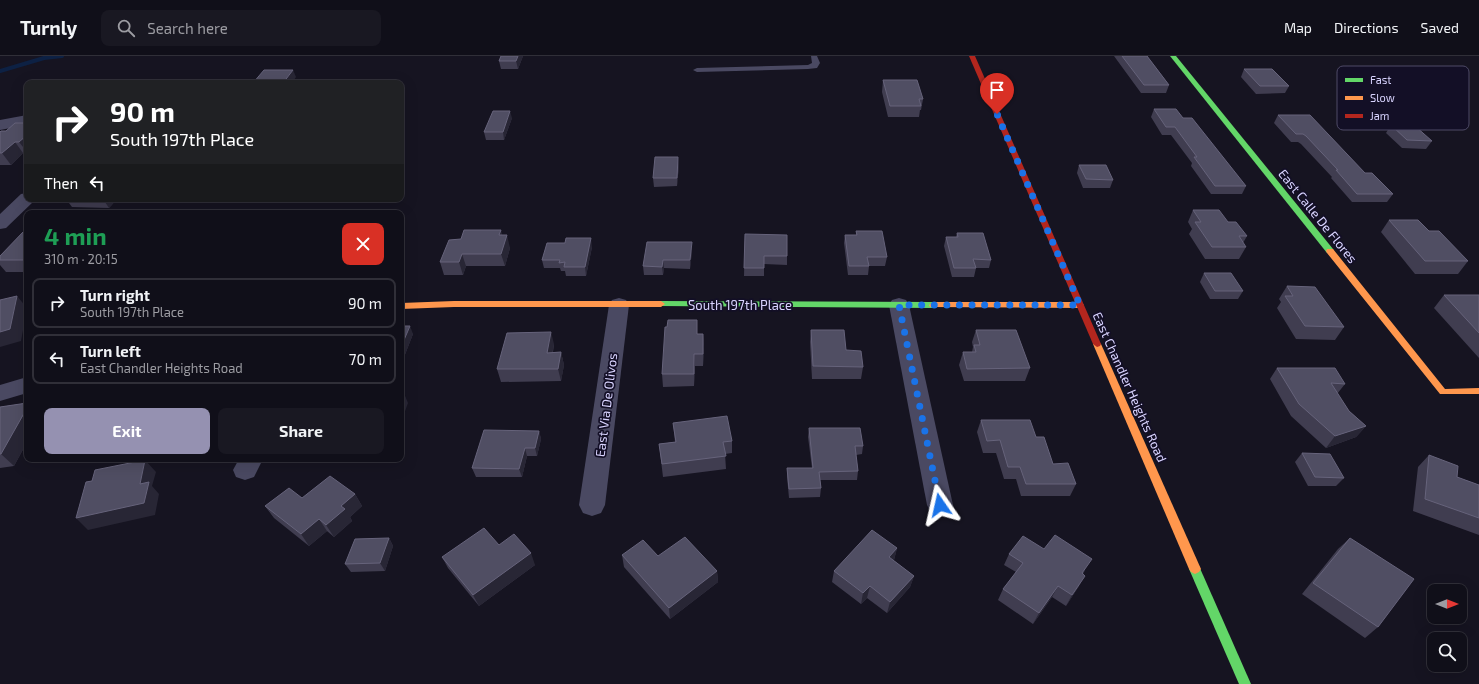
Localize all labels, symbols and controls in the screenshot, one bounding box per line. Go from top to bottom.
search box [101,10,381,46]
text: Turnly [20,16,77,39]
icon: search [115,17,137,39]
text: Search here [147,19,228,37]
text: Map [1284,19,1312,36]
text: Directions [1334,19,1399,36]
text: Saved [1421,19,1459,36]
legend [1337,66,1469,130]
pin [980,73,1014,114]
text: Fast [1370,73,1392,86]
icon: arrive [986,79,1008,101]
text: Slow [1370,91,1395,104]
text: 90 m [110,94,175,128]
icon: right [44,96,96,148]
text: Jam [1370,109,1389,122]
text: South 197th Place [110,128,254,150]
street label: East Calle De Flores [1275,166,1361,266]
icon: left [86,172,108,194]
text: Then [44,174,78,192]
text: 4 min [44,221,107,250]
button: close [342,223,384,265]
text: 310 m · 20:15 [44,251,118,267]
text: Turn right [80,286,150,304]
icon: right [46,292,68,314]
text: 90 m [348,294,382,312]
street label: South 197th Place [688,297,792,313]
text: South 197th Place [80,304,184,320]
street label: East Chandler Heights Road [1090,309,1170,465]
text: Turn left [80,342,141,360]
icon: left [46,348,68,370]
text: 70 m [349,350,382,368]
street label: East Via De Olivos [592,352,620,458]
text: East Chandler Heights Road [80,360,243,376]
button: Exit [44,408,210,454]
button: Share [218,408,384,454]
position arrow [919,484,961,526]
north arrow [1427,584,1467,624]
map controls [1427,584,1467,672]
button: search [1427,632,1467,672]

